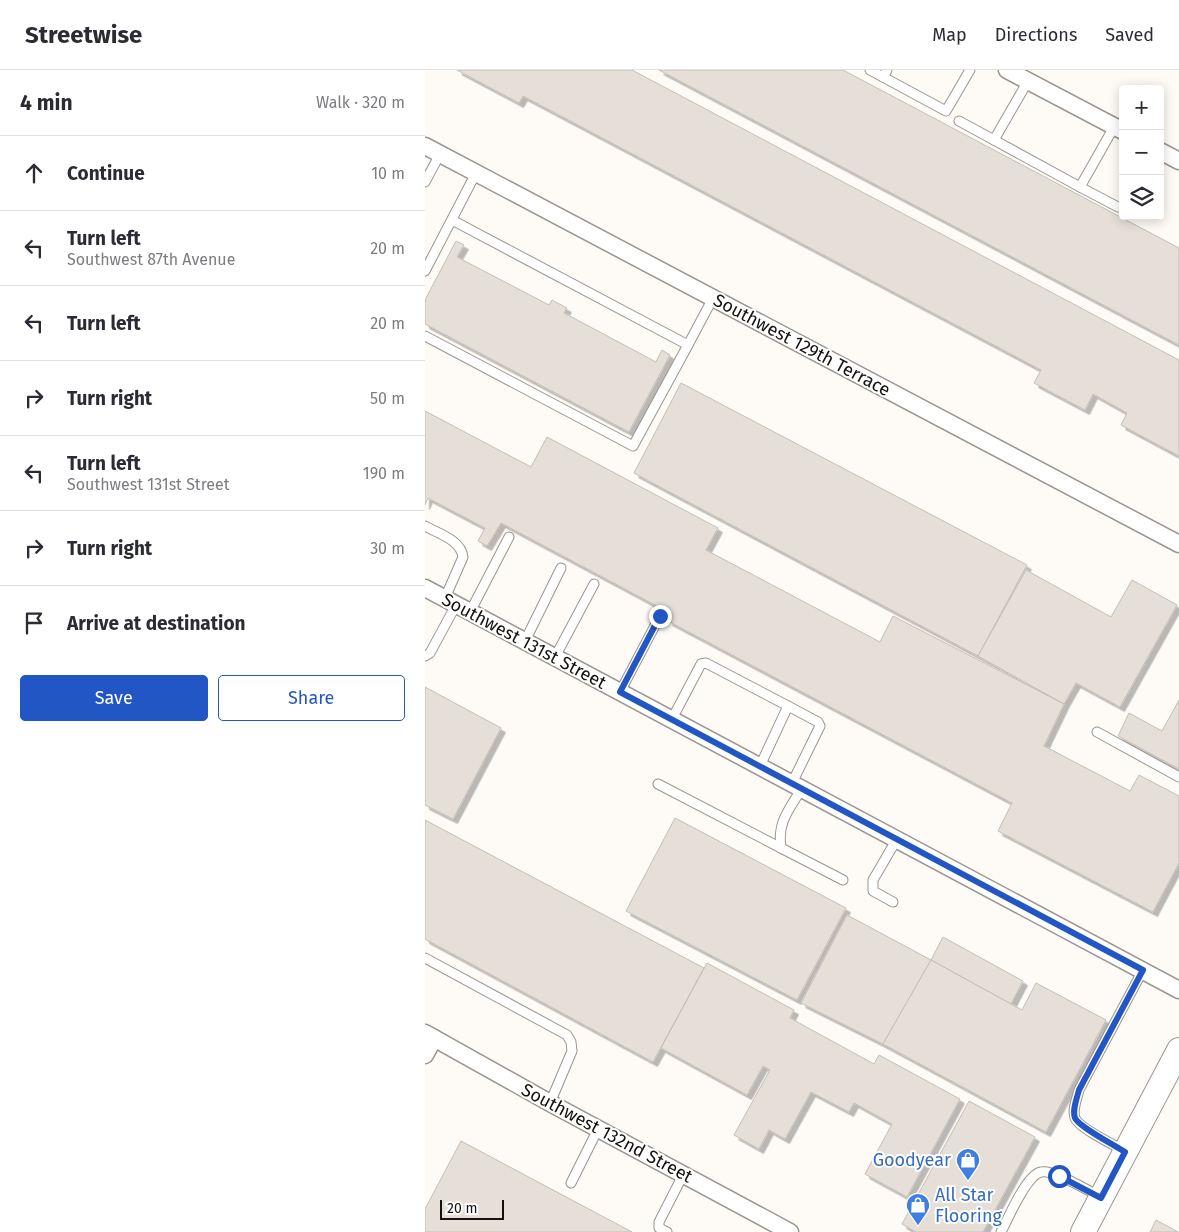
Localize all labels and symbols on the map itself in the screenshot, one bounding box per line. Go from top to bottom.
street label: Southwest 129th Terrace [710,289,894,401]
street label: Southwest 131st Street [438,588,610,694]
route end [649,605,672,628]
street label: Southwest 132nd Street [518,1079,697,1188]
shop icon: Goodyear [955,1147,981,1181]
place label: Goodyear [873,1149,951,1171]
route start [1048,1165,1071,1188]
place label: All Star Flooring [935,1184,1002,1227]
shop icon: All Star Flooring [905,1192,931,1226]
scale bar [440,1197,504,1220]

